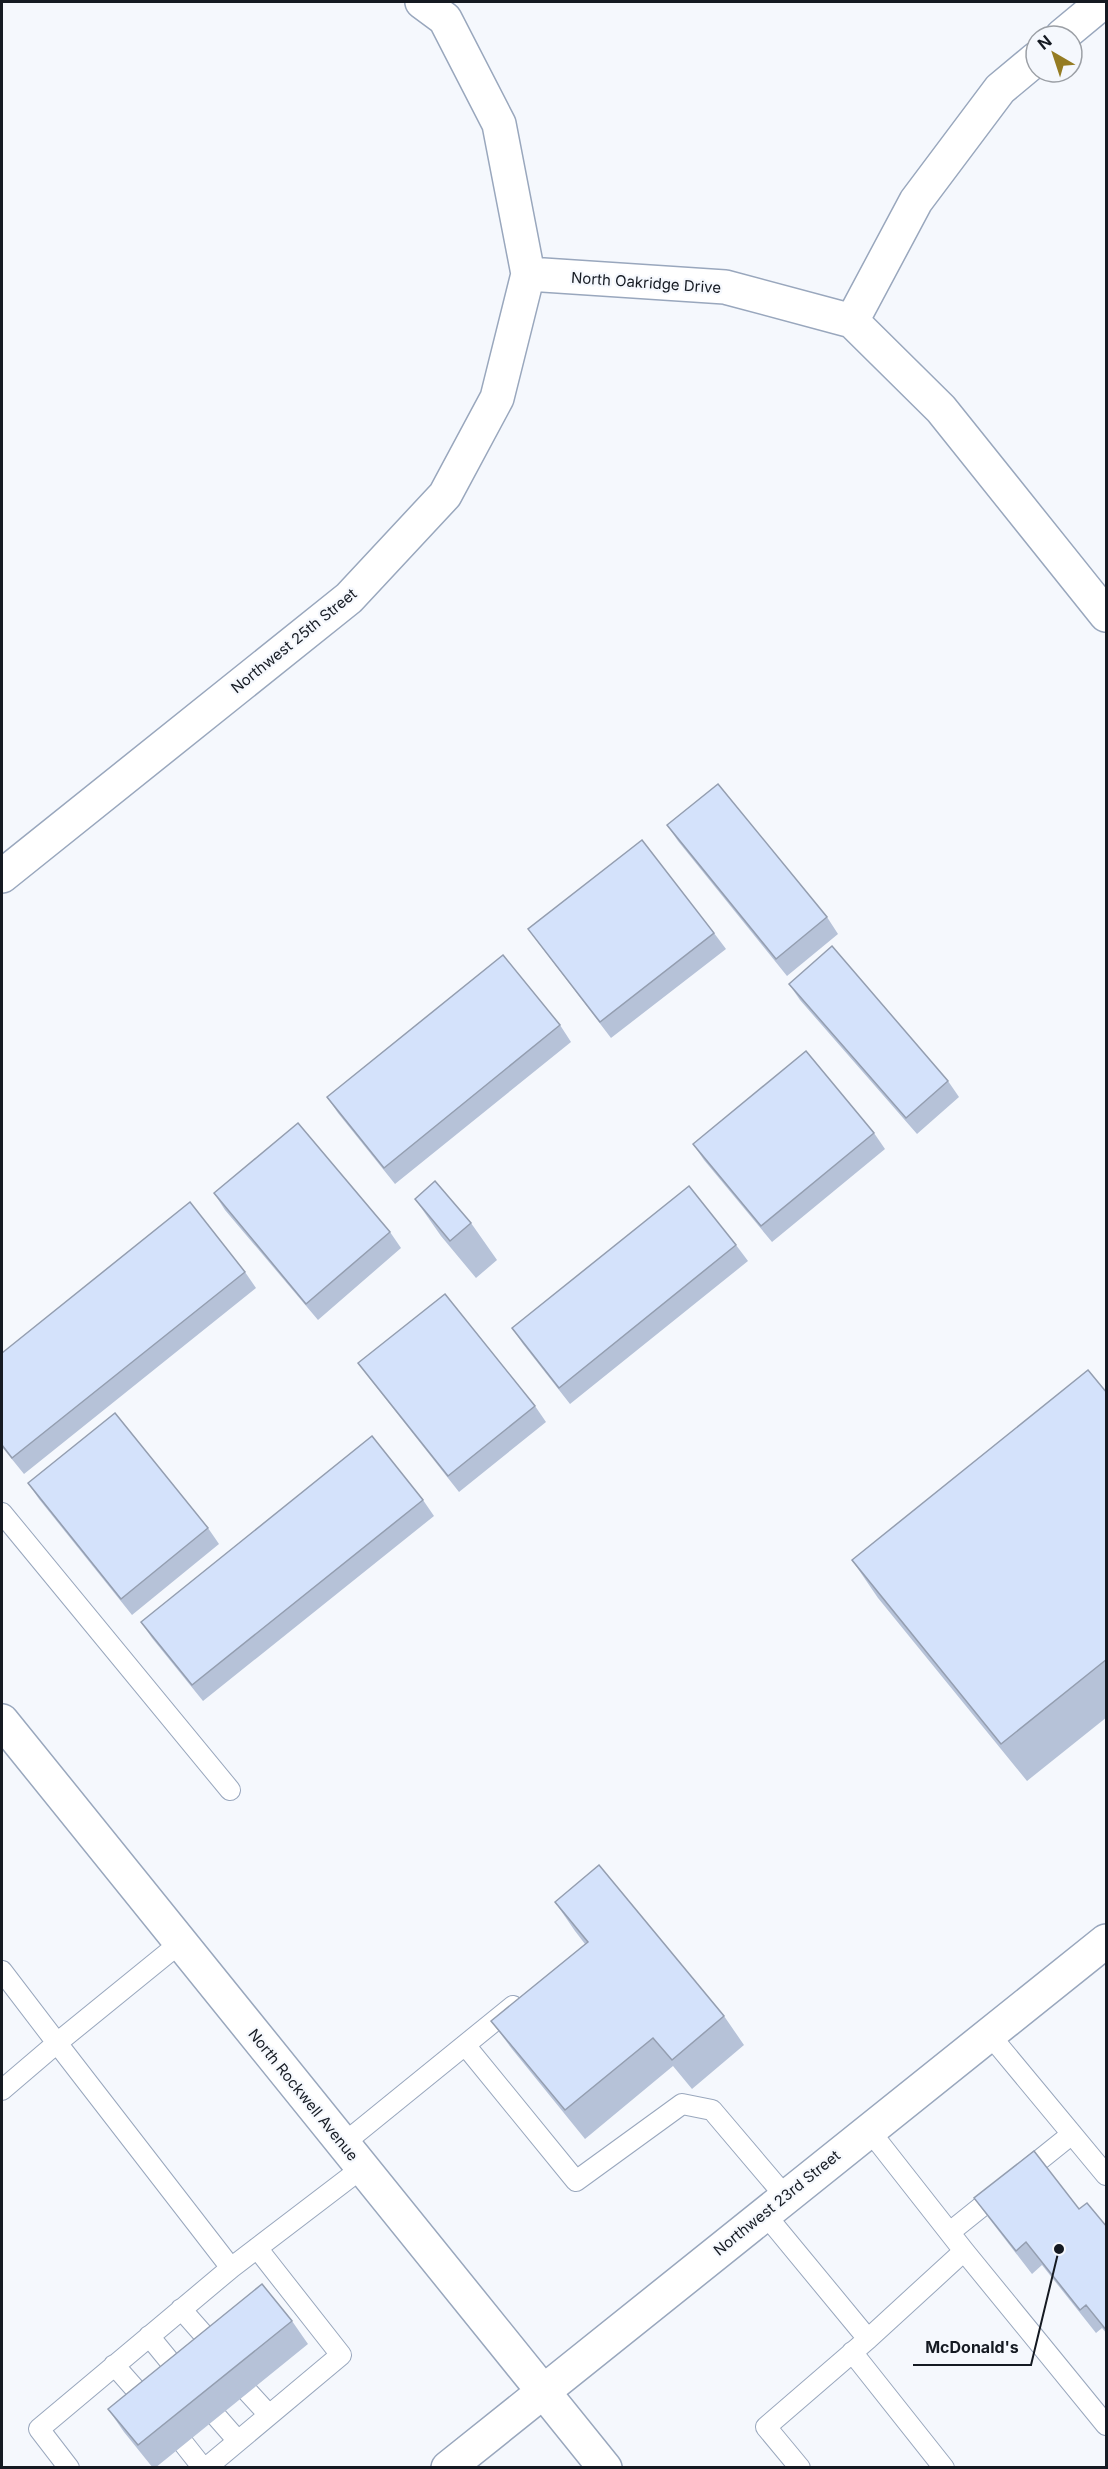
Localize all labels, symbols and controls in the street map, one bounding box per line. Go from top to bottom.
north arrow [1024,24,1084,84]
text: N [1034,31,1056,54]
street label: North Oakridge Drive [570,268,722,297]
street label: Northwest 25th Street [227,584,360,697]
street label: North Rockwell Avenue [244,2025,362,2165]
street label: Northwest 23rd Street [710,2146,844,2259]
callout: McDonald's [913,2331,1031,2365]
text: McDonald's [925,2337,1019,2357]

